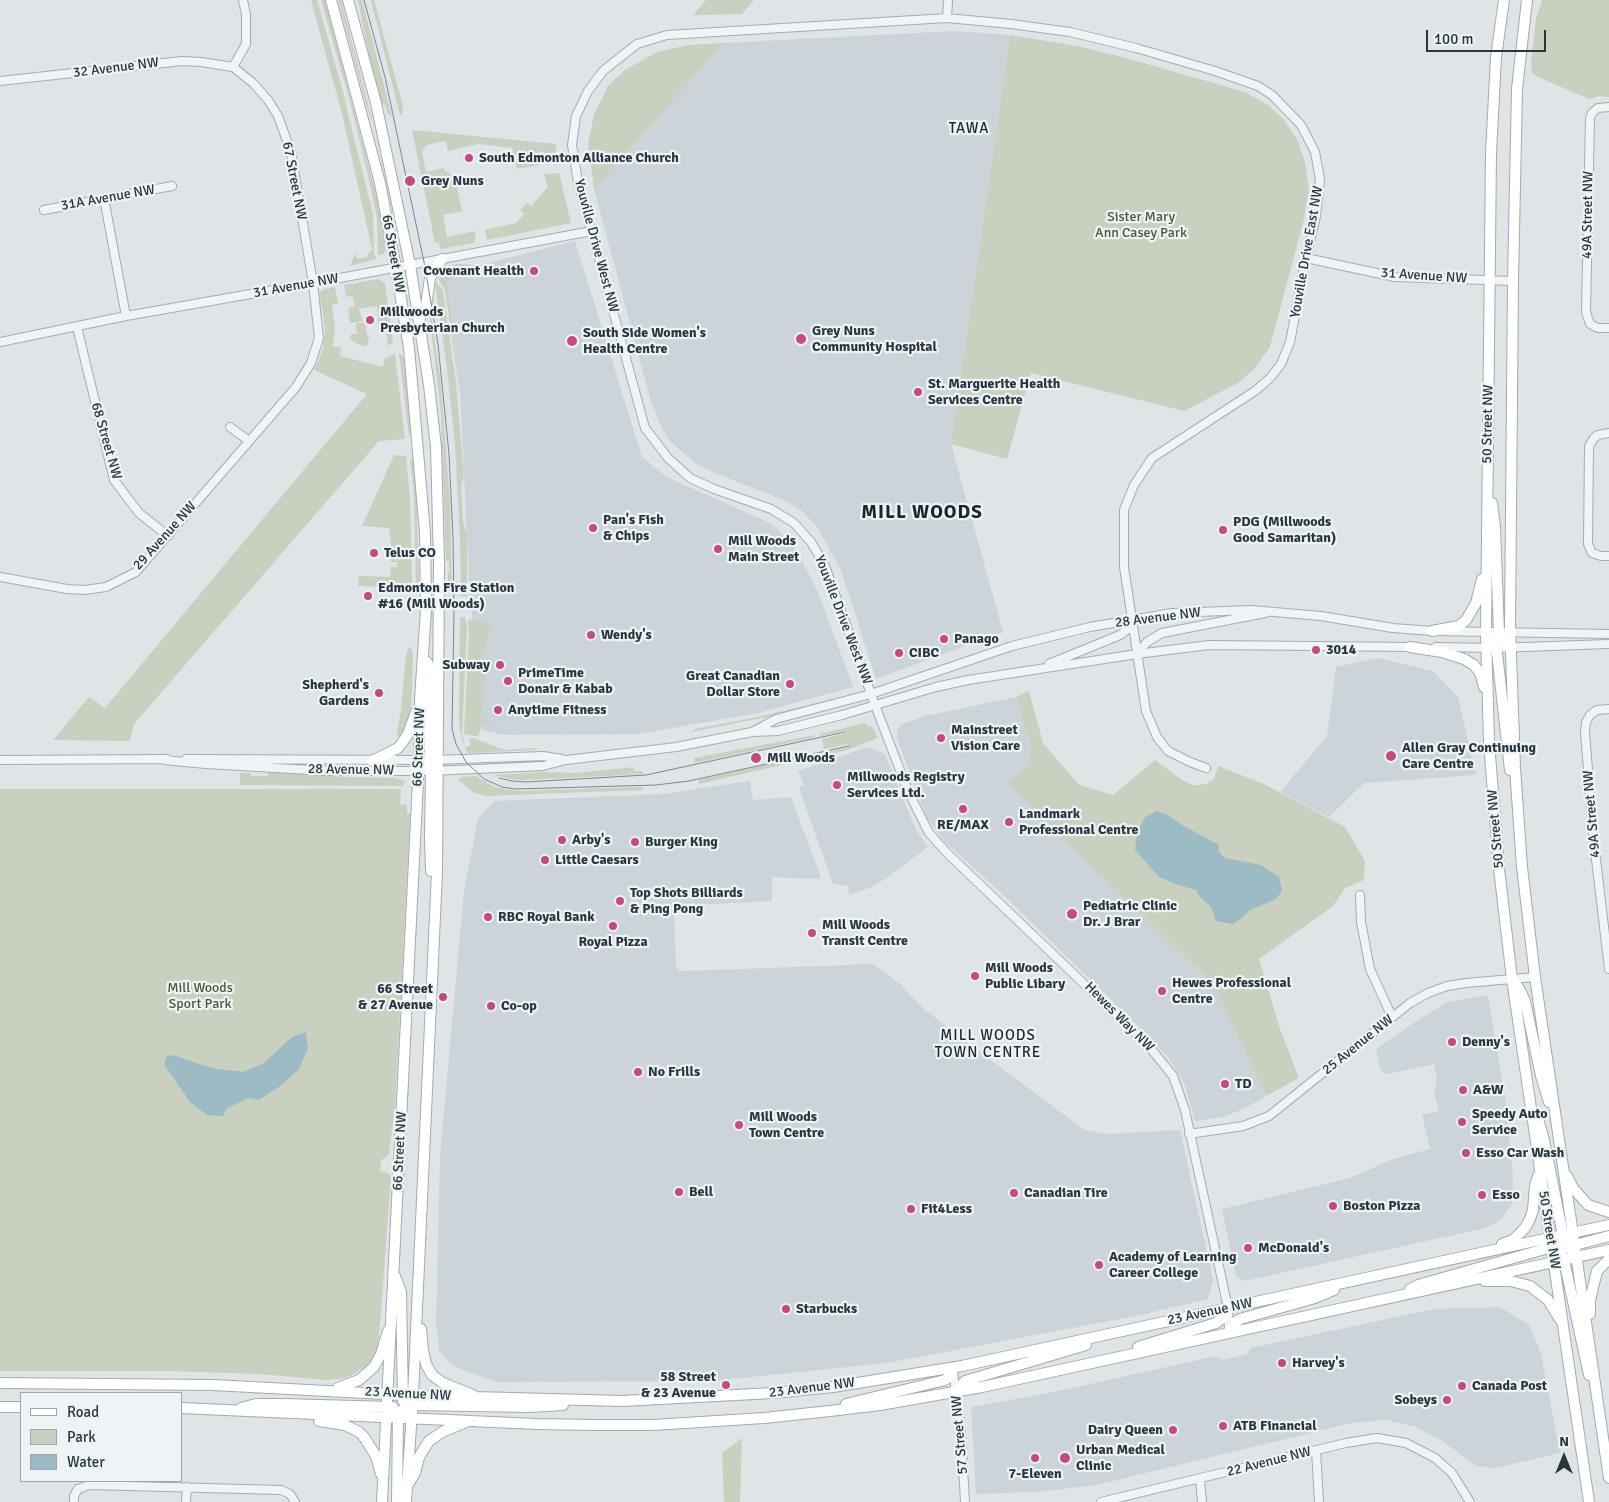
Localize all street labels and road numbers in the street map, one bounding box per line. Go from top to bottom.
street label: 32 Avenue NW [72,54,160,82]
street label: 67 Street NW [278,141,310,221]
street label: 49A Street NW [1579,171,1597,259]
street label: Youville Drive West NW [570,177,622,315]
street label: 31A Avenue NW [60,181,156,215]
street label: Youville Drive East NW [1287,185,1327,319]
street label: 66 Street NW [378,214,408,294]
street label: 31 Avenue NW [1380,265,1468,287]
street label: 31 Avenue NW [252,270,340,302]
street label: 50 Street NW [1479,384,1497,464]
street label: 68 Street NW [87,401,125,481]
street label: 29 Avenue NW [130,498,200,574]
street label: Youville Drive West NW [811,553,875,687]
street label: 28 Avenue NW [1114,604,1202,632]
street label: 66 Street NW [409,707,429,787]
street label: 28 Avenue NW [308,761,394,779]
street label: 49A Street NW [1580,770,1604,858]
street label: 50 Street NW [1484,789,1508,869]
street label: Hewes Way NW [1081,979,1157,1055]
street label: 25 Avenue NW [1319,1011,1397,1079]
street label: 66 Street NW [390,1111,410,1191]
street label: 50 Street NW [1535,1190,1563,1270]
street label: 23 Avenue NW [1166,1295,1254,1329]
street label: 23 Avenue NW [768,1374,856,1402]
street label: 23 Avenue NW [364,1383,452,1405]
street label: 57 Street NW [948,1395,972,1475]
street label: 22 Avenue NW [1225,1443,1313,1481]

